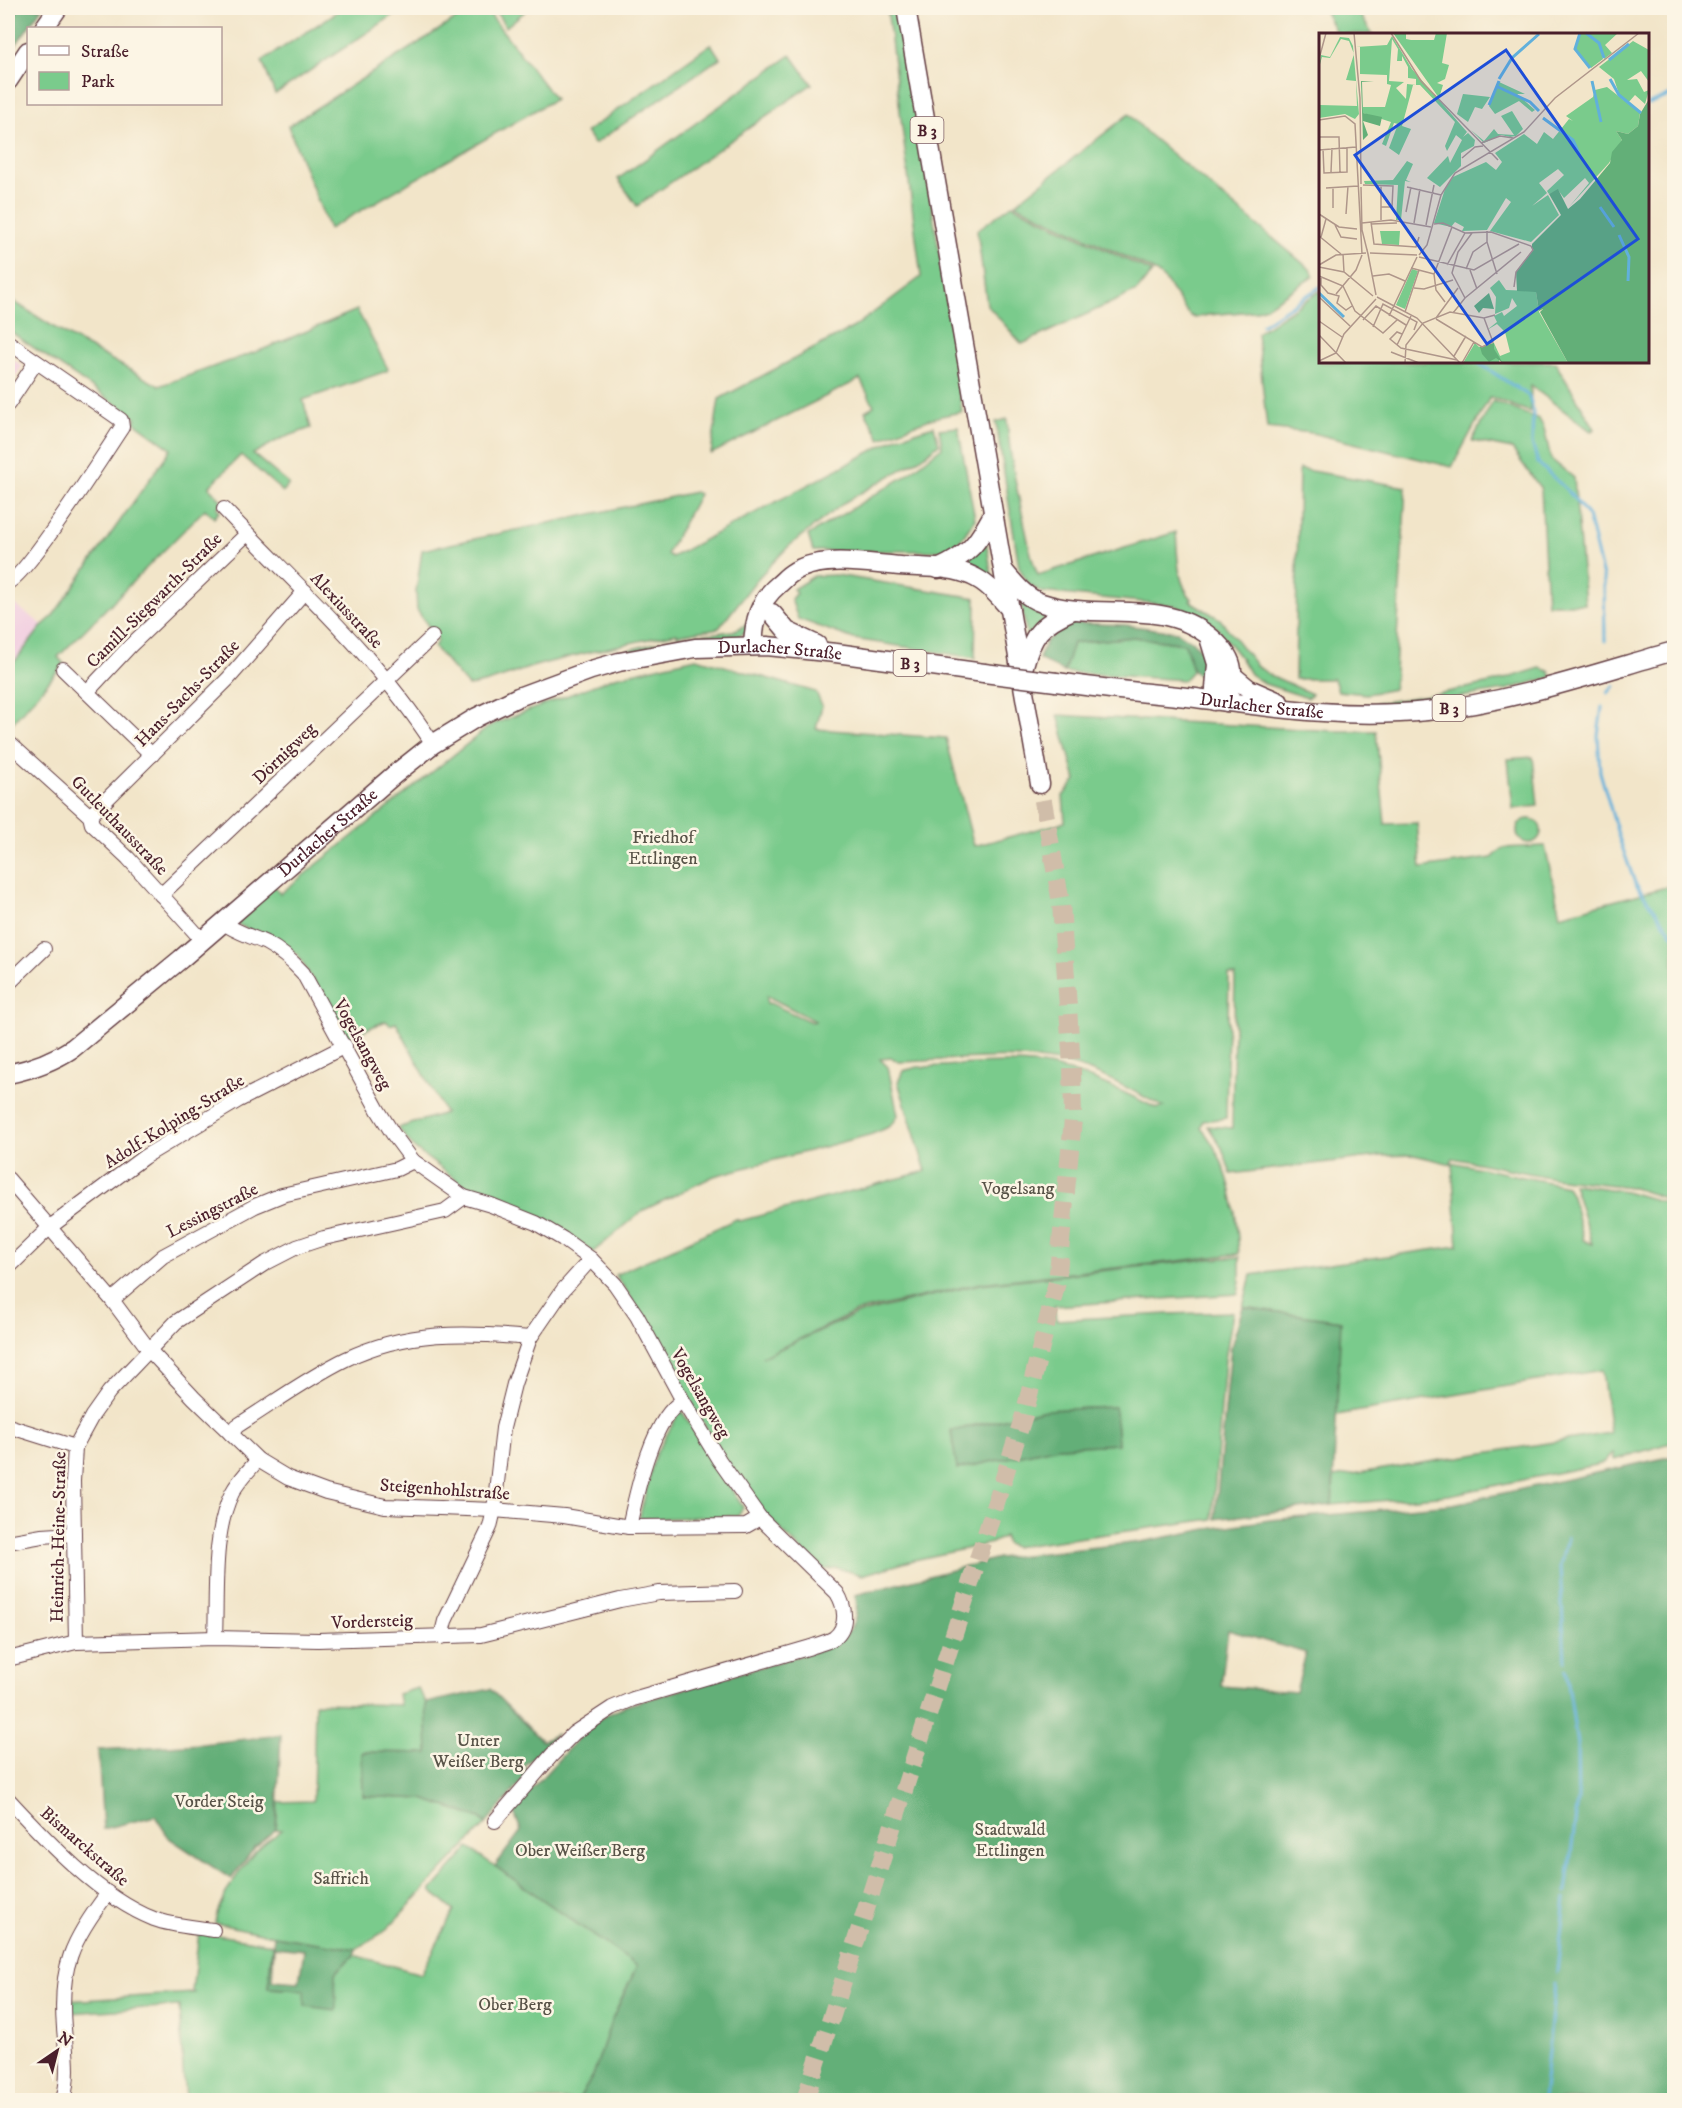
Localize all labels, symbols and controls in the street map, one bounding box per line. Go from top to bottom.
legend [27,27,222,105]
inset map [1319,33,1649,363]
text: Straße [81,41,129,63]
text: Park [81,71,115,93]
road number: B 3 [910,117,944,143]
street label: Camill-Siegwarth-Straße [82,528,227,673]
street label: Alexiusstraße [305,568,387,654]
street label: Hans-Sachs-Straße [131,635,245,752]
street label: Durlacher Straße [717,636,843,666]
road number: B 3 [894,650,926,676]
street label: Durlacher Straße [1198,689,1324,724]
road number: B 3 [1432,695,1466,721]
street label: Dörnigweg [248,718,321,789]
street label: Gutleuthausstraße [66,771,173,880]
street label: Durlacher Straße [274,784,383,882]
park label: Friedhof Ettlingen [628,827,698,870]
street label: Vogelsangweg [328,994,396,1094]
street label: Adolf-Kolping-Straße [100,1070,249,1174]
street label: Lessingstraße [163,1178,262,1243]
park label: Vogelsang [981,1178,1055,1200]
street label: Vogelsangweg [665,1344,735,1443]
street label: Heinrich-Heine-Straße [47,1451,71,1623]
street label: Steigenhohlstraße [379,1474,511,1506]
street label: Vordersteig [330,1610,413,1634]
park label: Unter Weißer Berg [432,1730,524,1773]
park label: Vorder Steig [174,1791,264,1813]
street label: Bismarckstraße [35,1802,133,1891]
park label: Stadtwald Ettlingen [974,1819,1046,1862]
park label: Ober Weißer Berg [515,1840,645,1862]
park label: Saffrich [313,1868,369,1890]
park label: Ober Berg [478,1994,552,2016]
north arrow [27,2021,87,2081]
text: N [54,2028,76,2051]

